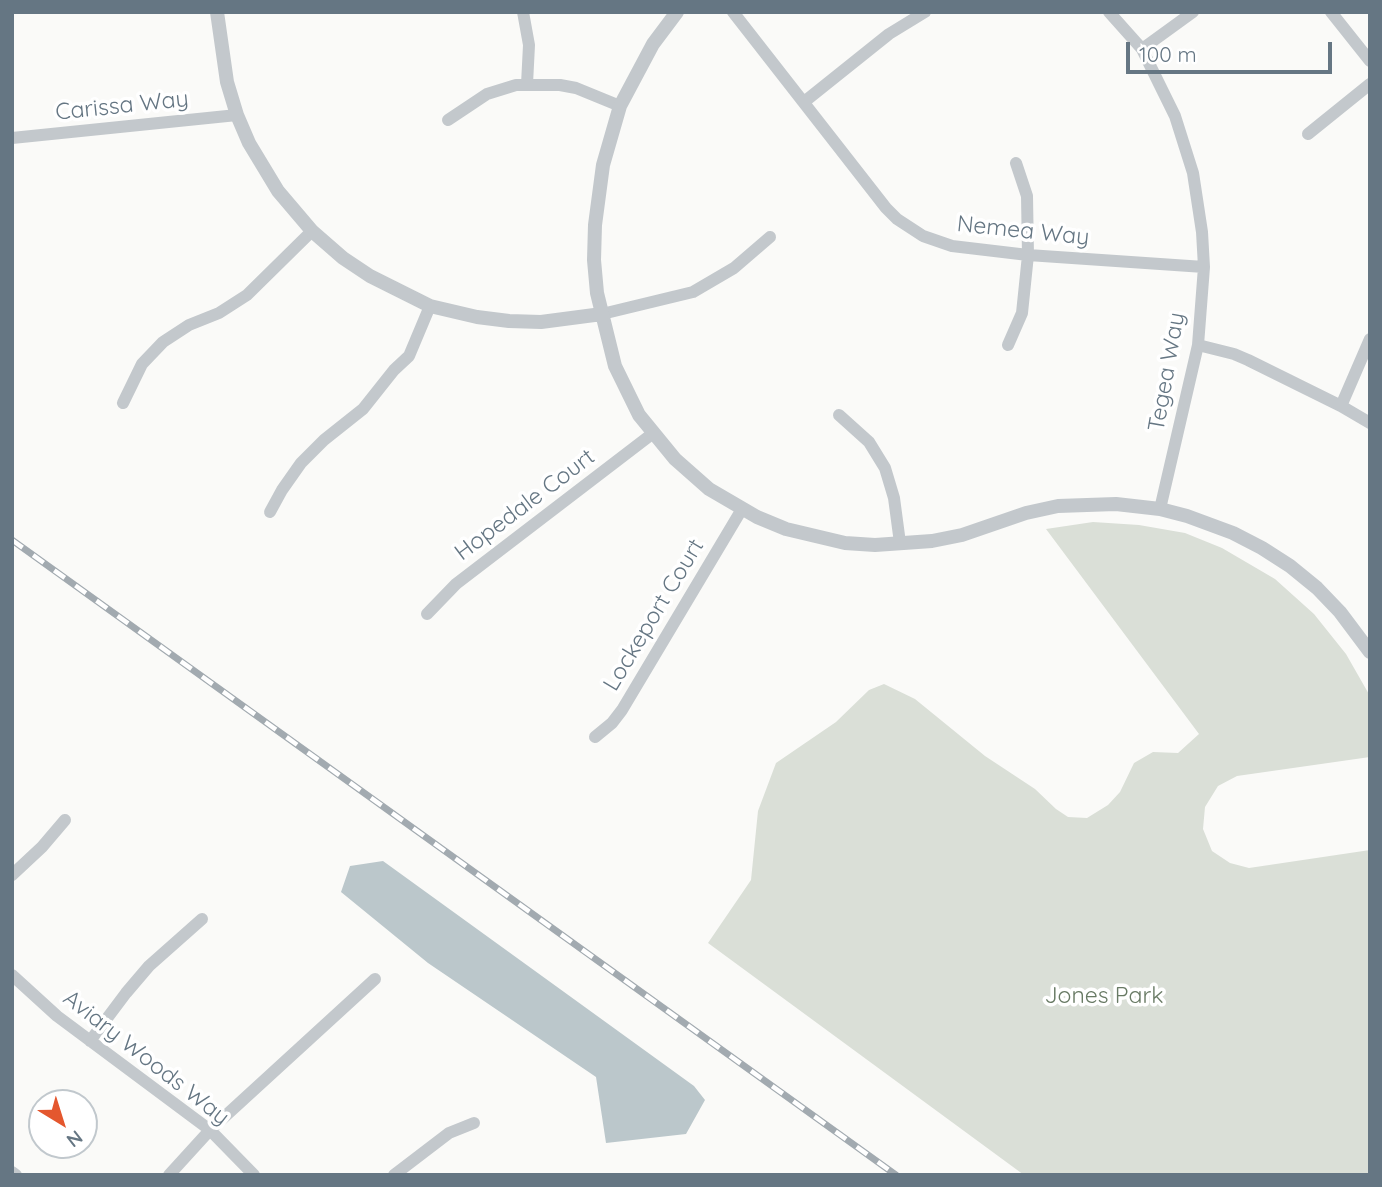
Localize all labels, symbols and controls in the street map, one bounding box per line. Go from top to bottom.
scale bar [1130,28,1336,72]
text: 100 m [1139,41,1197,67]
street label: Carissa Way [54,85,190,127]
street label: Nemea Way [955,210,1091,252]
street label: Tegea Way [1143,310,1191,434]
street label: Hopedale Court [450,443,600,567]
street label: Lockeport Court [598,534,710,696]
park label: Jones Park [1044,982,1164,1010]
street label: Aviary Woods Way [57,985,235,1131]
north arrow [28,1089,98,1159]
text: N [62,1125,88,1153]

